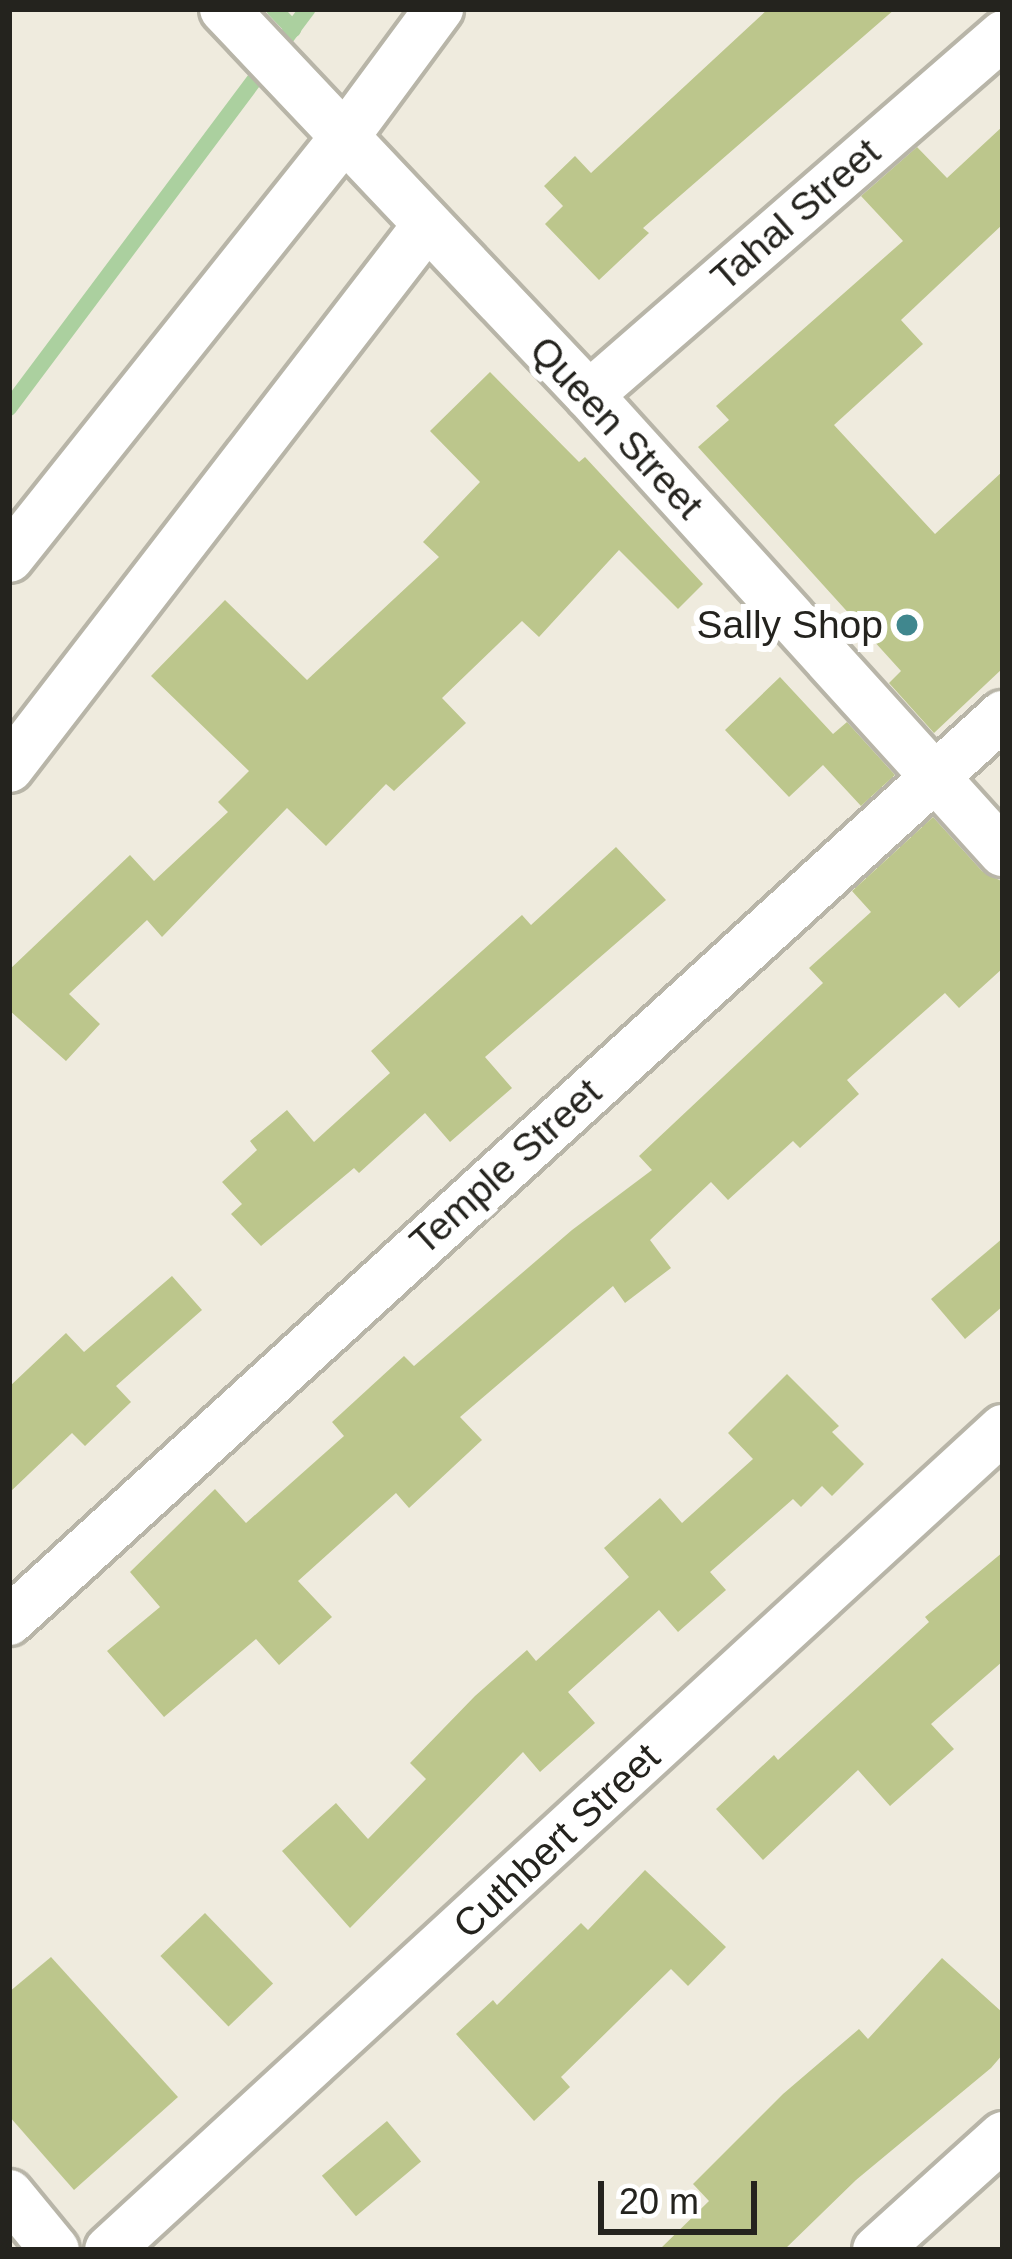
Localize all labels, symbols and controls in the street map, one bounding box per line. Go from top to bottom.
street label: Tahal Street [702,129,890,301]
street label: Queen Street [520,327,712,529]
place label: Sally Shop [697,602,883,648]
marker: Sally Shop [894,612,920,638]
street label: Temple Street [401,1069,611,1265]
street label: Cuthbert Street [444,1734,670,1948]
scale bar [604,2157,763,2231]
text: 20 m [619,2181,699,2222]

